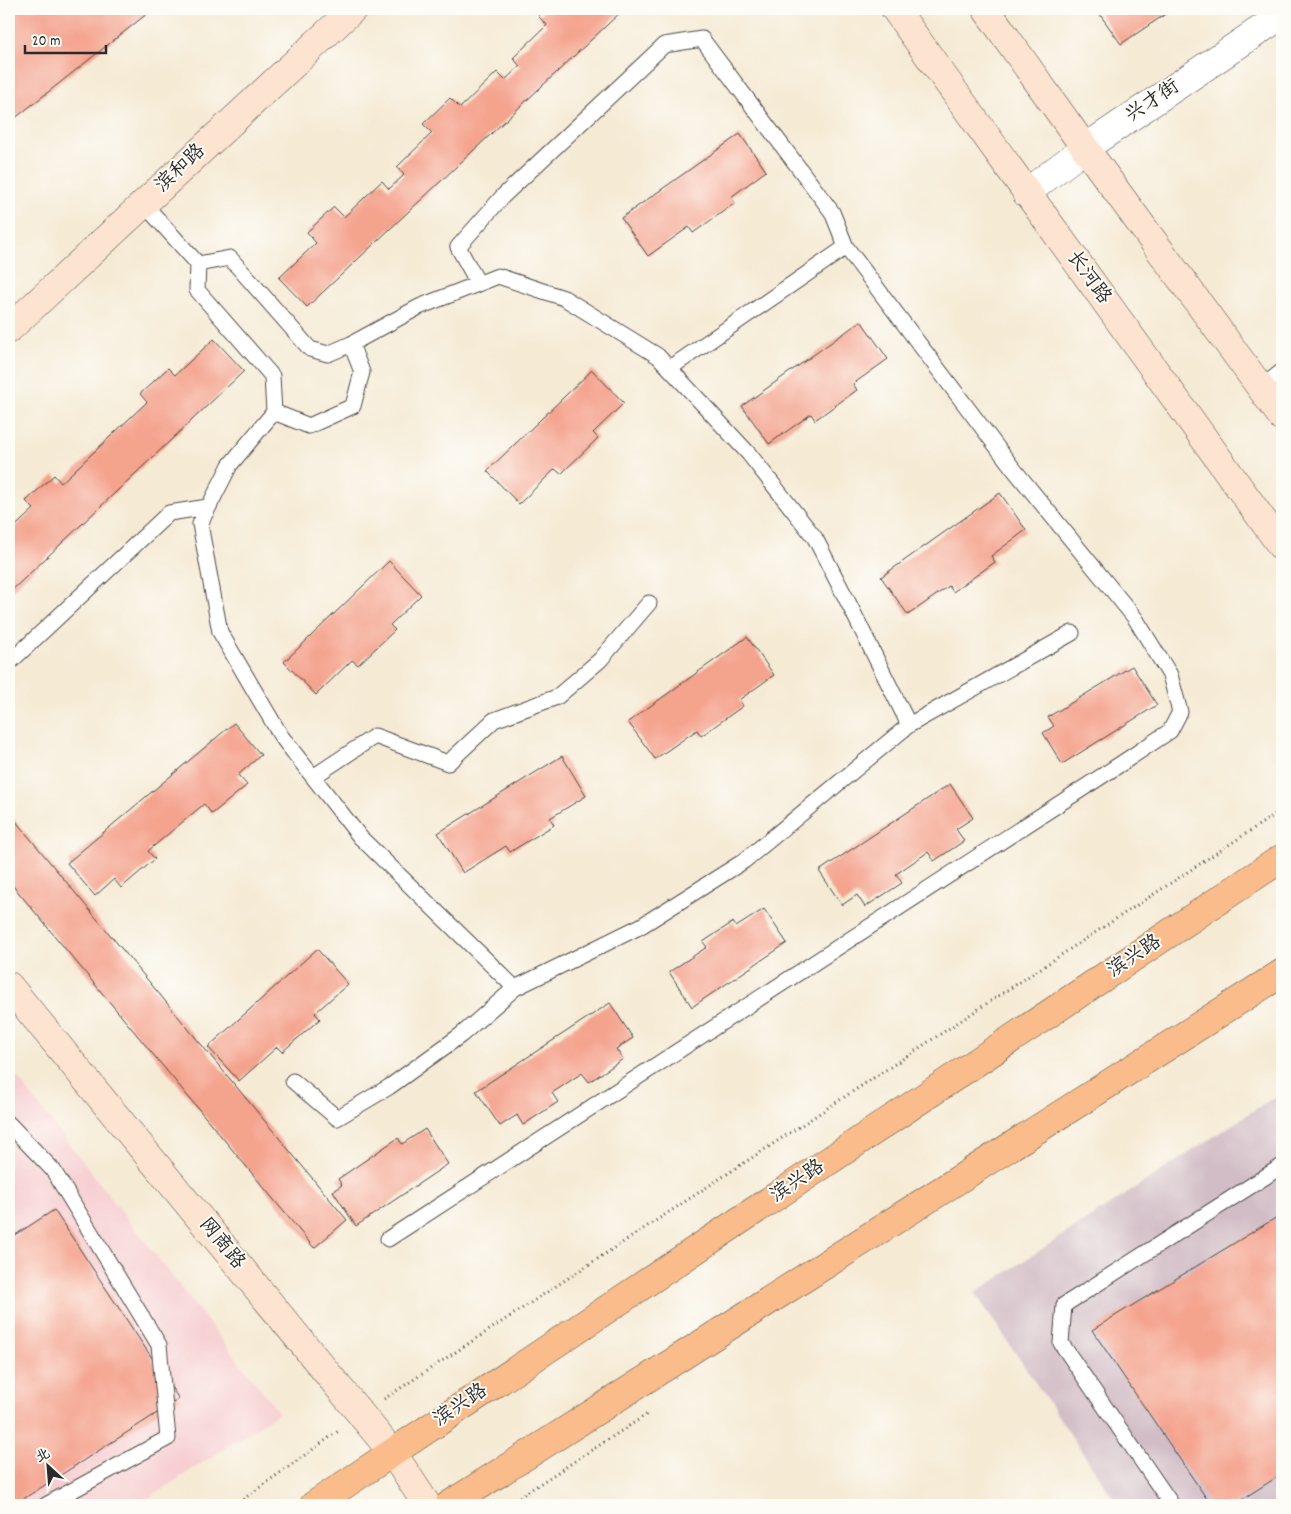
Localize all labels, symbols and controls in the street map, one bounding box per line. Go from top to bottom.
scale bar [25,22,106,54]
text: 20 m [32,31,60,53]
street label: 兴才街 [1120,74,1186,130]
street label: 滨和路 [150,138,213,200]
street label: 长河路 [1059,246,1118,311]
street label: 滨兴路 [1102,928,1169,985]
street label: 滨兴路 [765,1153,832,1210]
street label: 网商路 [191,1212,251,1277]
street label: 滨兴路 [428,1377,495,1434]
north arrow [22,1442,72,1492]
text: 北 [33,1444,54,1468]

